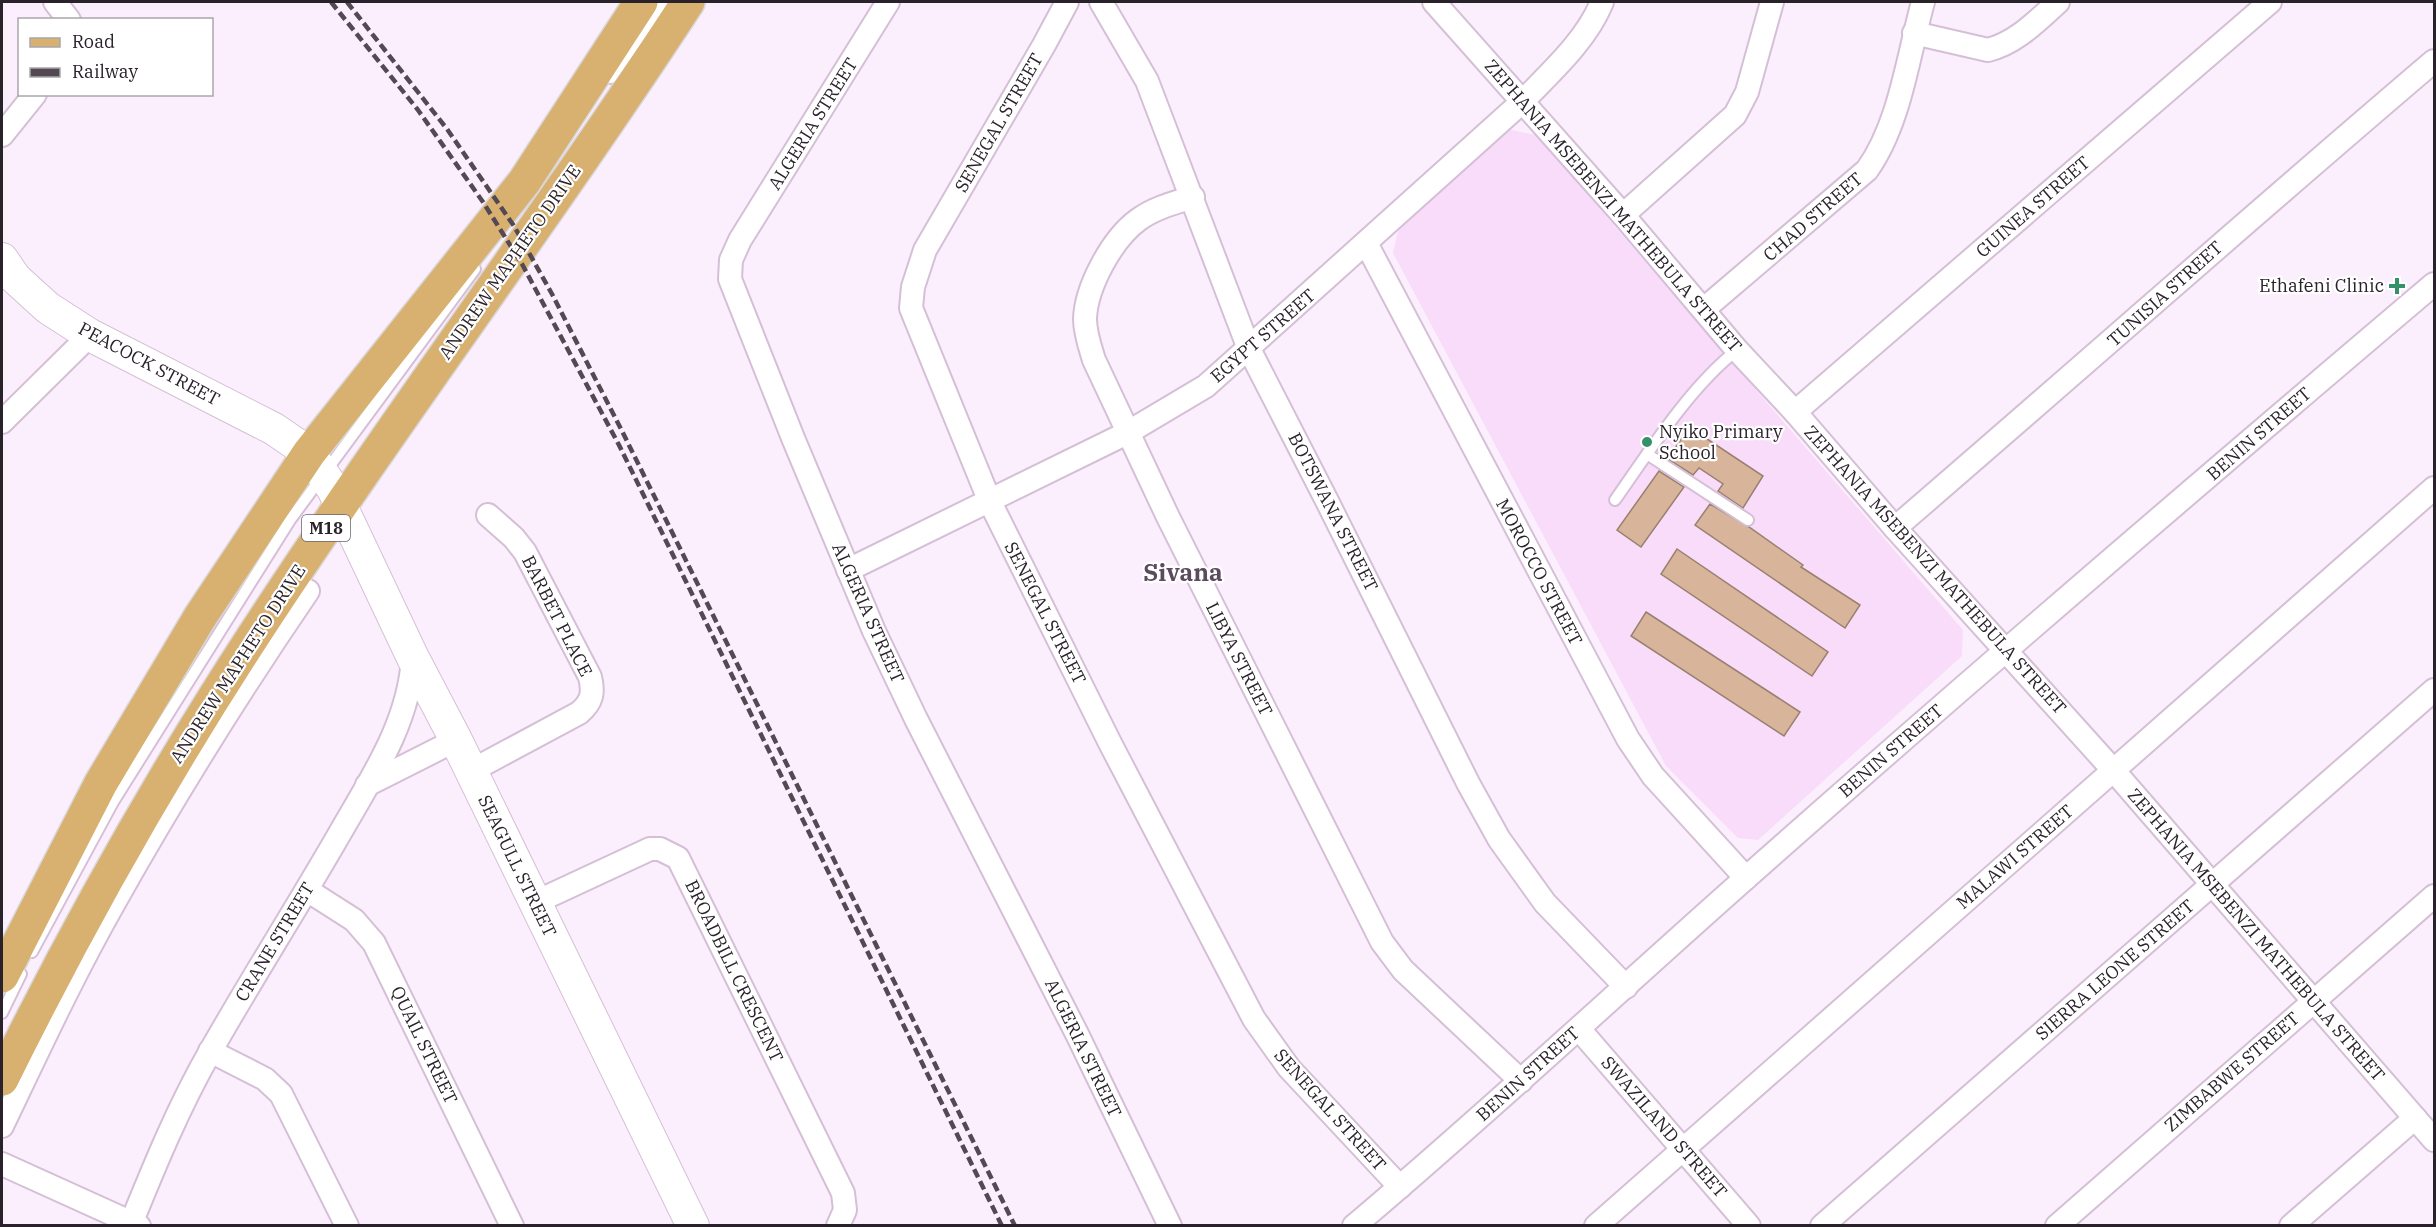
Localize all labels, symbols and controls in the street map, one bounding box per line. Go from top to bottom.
legend [18,18,213,96]
text: Road [72,30,115,53]
street label: SENEGAL STREET [949,49,1048,196]
street label: ALGERIA STREET [763,53,863,194]
street label: ZEPHANIA MSEBENZI MATHEBULA STREET [1480,54,1747,357]
text: Railway [72,60,138,83]
street label: GUINEA STREET [1971,151,2095,262]
street label: ANDREW MAPHETO DRIVE [434,160,586,364]
street label: CHAD STREET [1758,167,1867,266]
street label: TUNISIA STREET [2102,236,2227,352]
place label: Ethafeni Clinic [2259,274,2384,297]
marker: Ethafeni Clinic [2388,277,2406,295]
street label: EGYPT STREET [1205,284,1320,388]
street label: PEACOCK STREET [75,317,224,411]
street label: BENIN STREET [2202,382,2316,485]
place label: Nyiko Primary School [1659,420,1783,464]
street label: ZEPHANIA MSEBENZI MATHEBULA STREET [1799,420,2072,719]
street label: BOTSWANA STREET [1283,428,1384,595]
marker: Nyiko Primary School [1640,435,1654,449]
street label: MOROCCO STREET [1491,495,1588,649]
road number: M18 [302,515,350,541]
street label: SENEGAL STREET [1000,538,1091,688]
street label: ALGERIA STREET [827,539,910,687]
street label: BARBET PLACE [517,551,598,680]
district label: Sivana [1143,556,1223,588]
street label: ANDREW MAPHETO DRIVE [165,560,311,767]
street label: LIBYA STREET [1201,598,1278,720]
street label: BENIN STREET [1834,699,1948,802]
street label: ZEPHANIA MSEBENZI MATHEBULA STREET [2123,783,2390,1086]
street label: SEAGULL STREET [473,791,562,941]
street label: MALAWI STREET [1951,799,2078,914]
street label: BROADBILL CRESCENT [680,876,789,1066]
street label: CRANE STREET [230,878,319,1006]
street label: SIERRA LEONE STREET [2030,894,2199,1045]
street label: ALGERIA STREET [1040,975,1127,1121]
street label: QUAIL STREET [386,982,463,1108]
street label: ZIMBABWE STREET [2160,1007,2304,1136]
street label: BENIN STREET [1471,1021,1584,1126]
street label: SENEGAL STREET [1269,1044,1392,1176]
street label: SWAZILAND STREET [1597,1051,1732,1202]

